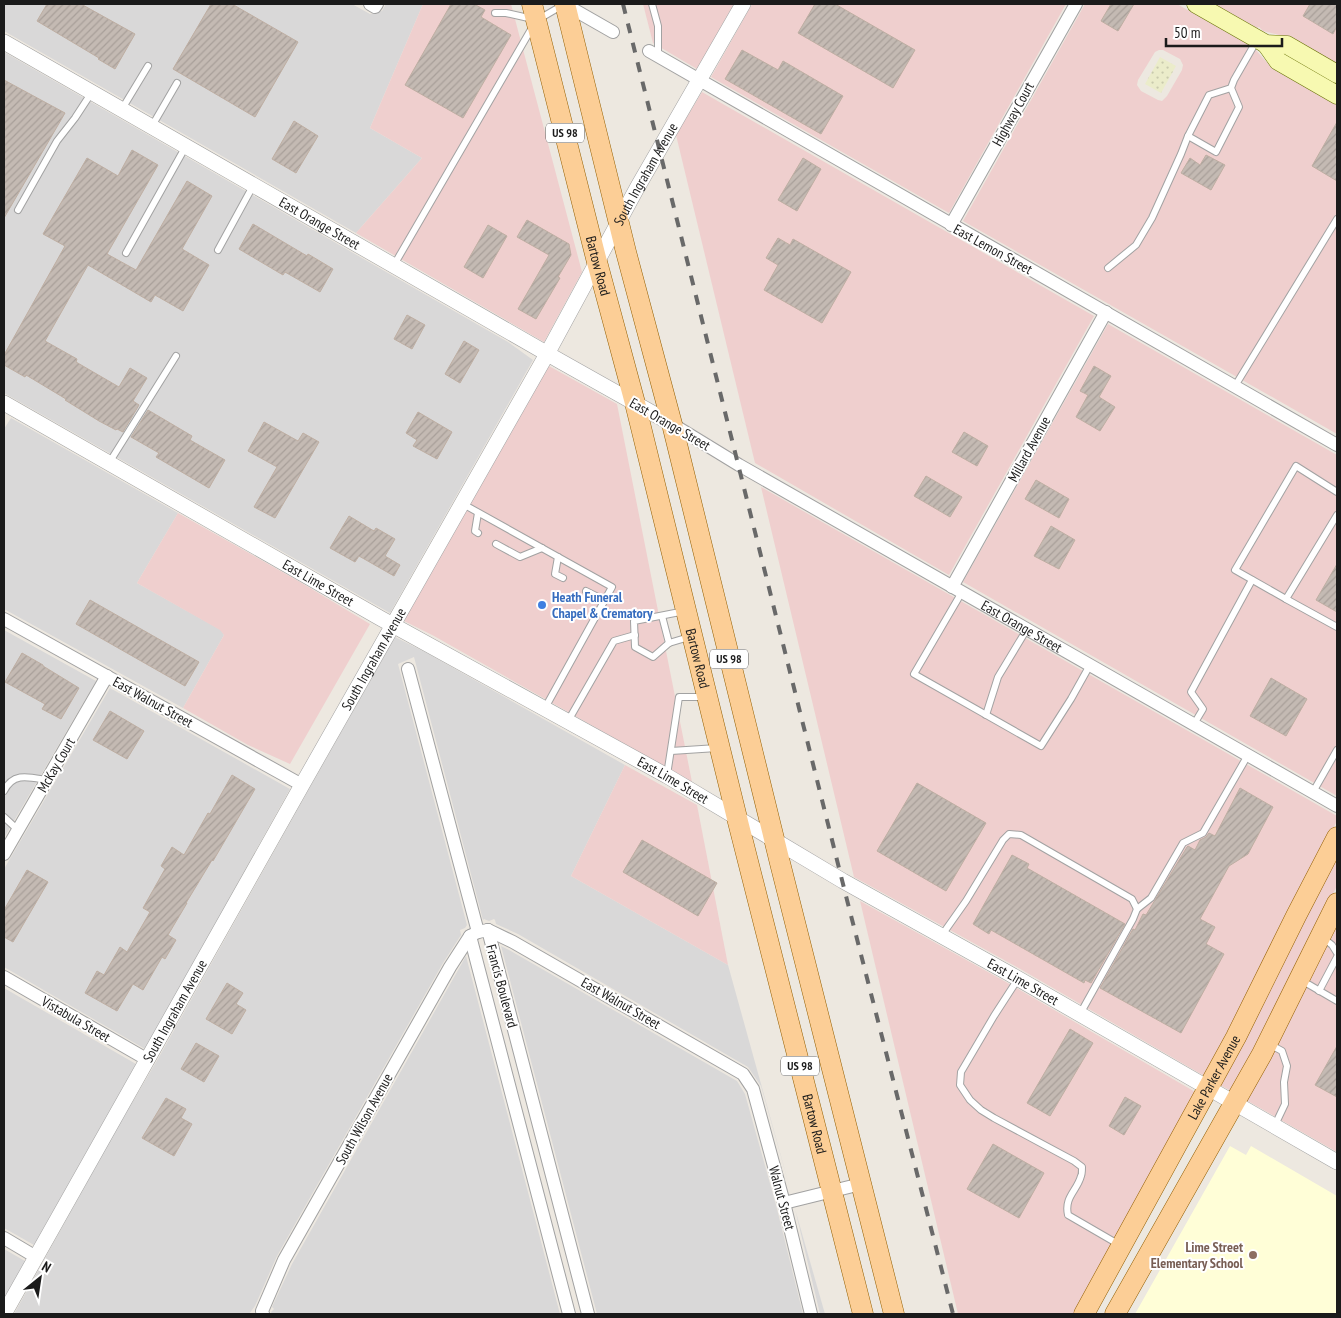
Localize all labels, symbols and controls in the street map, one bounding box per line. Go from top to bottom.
scale bar [1166,15,1282,47]
text: 50 m [1174,23,1200,42]
street label: Highway Court [988,79,1038,149]
street label: South Ingraham Avenue [609,119,682,229]
road number: US 98 [546,124,584,142]
street label: East Orange Street [276,193,364,254]
street label: East Lemon Street [950,220,1036,278]
street label: Bartow Road [582,234,615,298]
street label: East Orange Street [626,394,714,454]
street label: Millard Avenue [1004,413,1054,485]
street label: East Lime Street [280,555,357,610]
place label: Heath Funeral Chapel & Crematory [552,588,653,622]
street label: East Orange Street [978,596,1066,656]
marker: Heath Funeral Chapel & Crematory [536,599,548,611]
street label: South Ingraham Avenue [337,604,410,714]
street label: Bartow Road [682,627,714,690]
road number: US 98 [710,650,748,669]
street label: East Walnut Street [110,673,196,731]
street label: McKay Court [33,734,79,796]
street label: East Lime Street [634,753,712,808]
street label: Francis Boulevard [482,942,522,1030]
street label: East Lime Street [984,954,1062,1009]
street label: South Ingraham Avenue [139,956,211,1065]
street label: East Walnut Street [578,973,664,1033]
street label: Vistabula Street [37,992,114,1046]
street label: Lake Parker Avenue [1183,1032,1244,1123]
road number: US 98 [781,1056,819,1076]
street label: South Wilson Avenue [332,1070,397,1168]
street label: Bartow Road [798,1092,831,1156]
street label: Walnut Street [765,1164,799,1232]
place label: Lime Street Elementary School [1151,1238,1244,1272]
marker: Lime Street Elementary School [1247,1249,1259,1261]
north arrow [15,1253,65,1303]
text: N [39,1257,54,1276]

